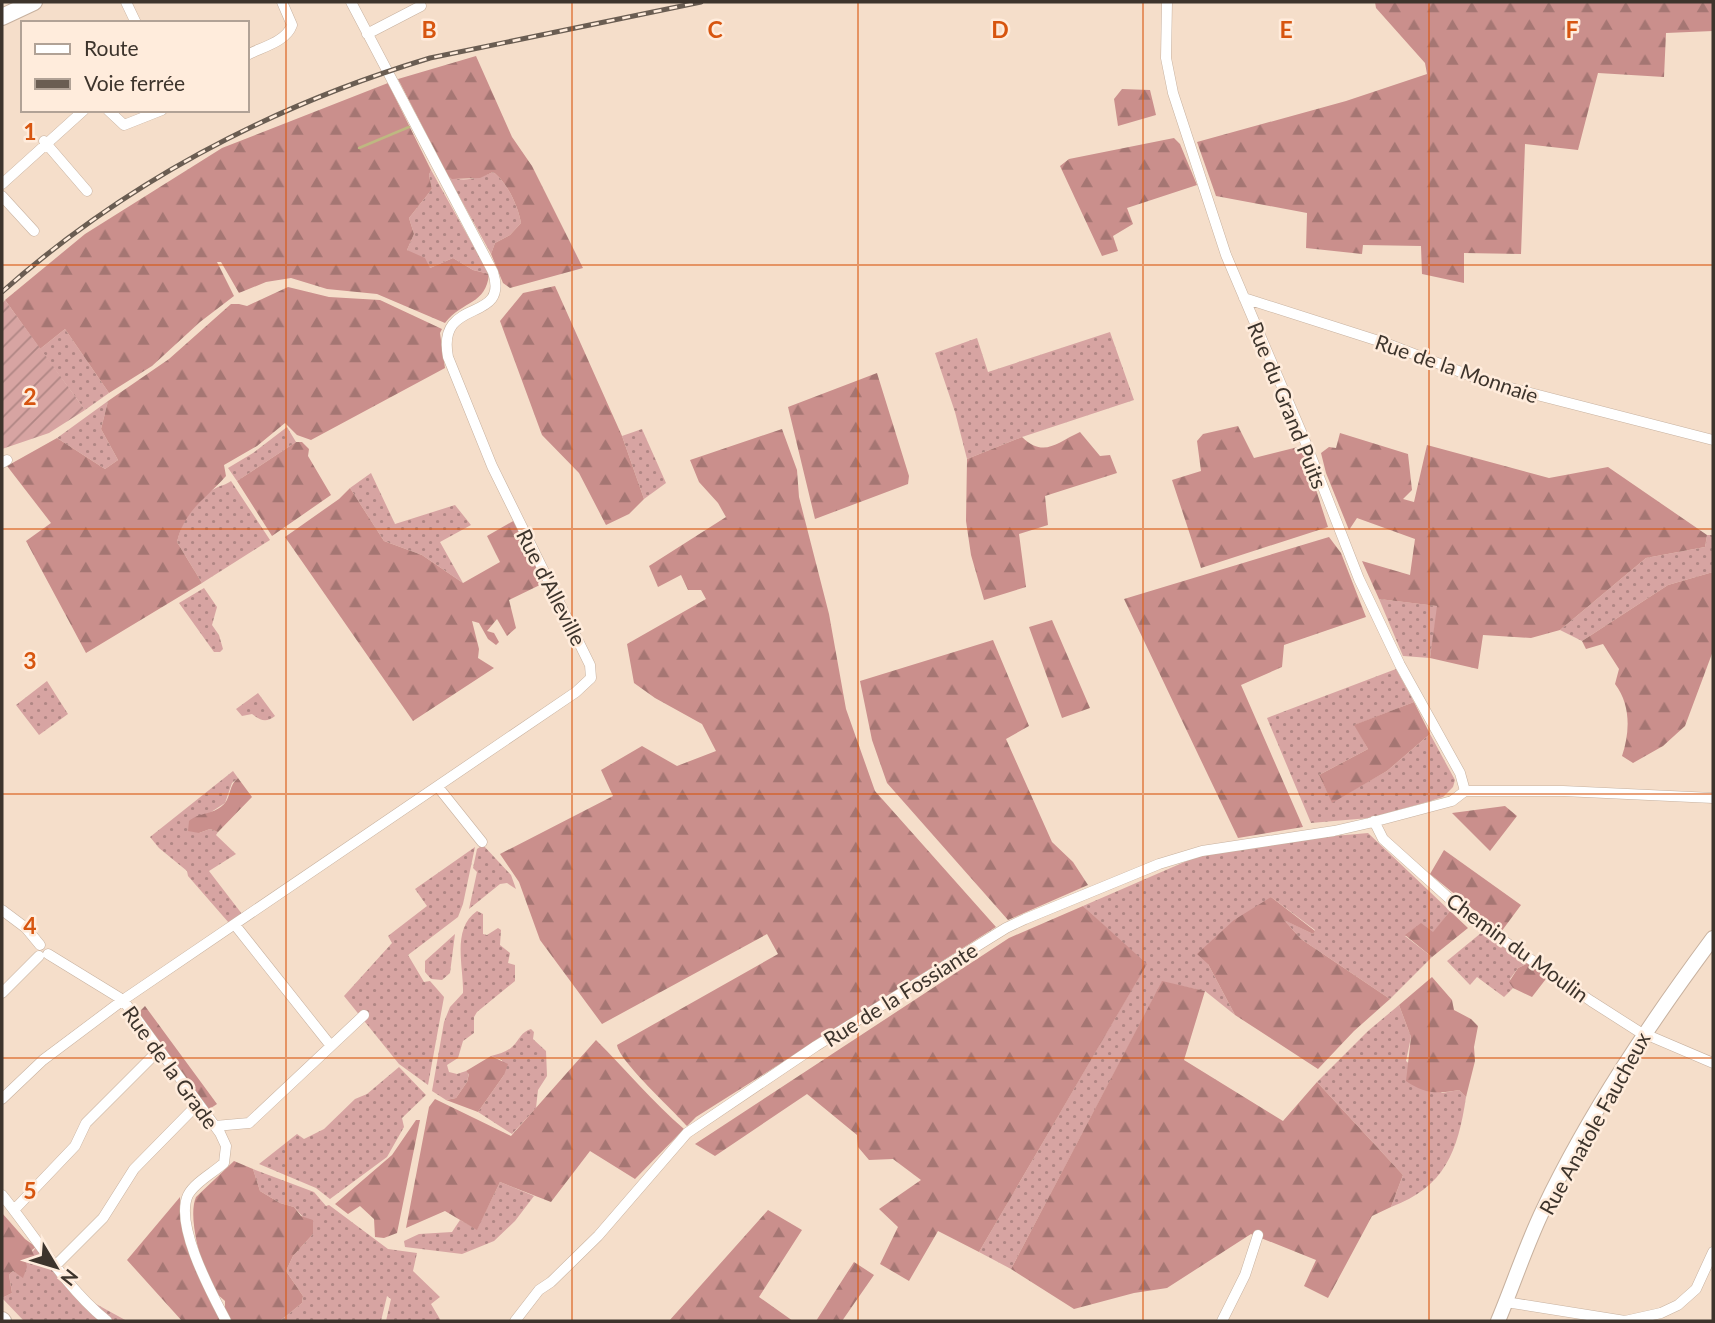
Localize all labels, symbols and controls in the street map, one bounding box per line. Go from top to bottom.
text: B [421,15,437,43]
text: C [707,15,723,43]
text: D [991,15,1009,43]
text: E [1279,15,1293,43]
text: F [1565,15,1579,43]
legend [21,21,248,112]
text: Route [84,35,139,60]
text: Voie ferrée [84,70,185,95]
text: 1 [23,117,37,145]
street label: Rue du Grand Puits [1243,318,1333,492]
street label: Rue de la Monnaie [1372,328,1542,408]
text: 2 [23,382,37,410]
street label: Rue d'Alleville [512,524,592,650]
text: 3 [23,646,37,674]
street label: Chemin du Moulin [1442,887,1594,1007]
text: 4 [23,911,37,939]
street label: Rue de la Fossiante [819,937,981,1051]
street label: Rue de la Grade [118,1001,224,1133]
street label: Rue Anatole Faucheux [1533,1027,1655,1219]
text: 5 [23,1176,37,1204]
north arrow [21,1232,91,1302]
text: N [56,1265,83,1291]

